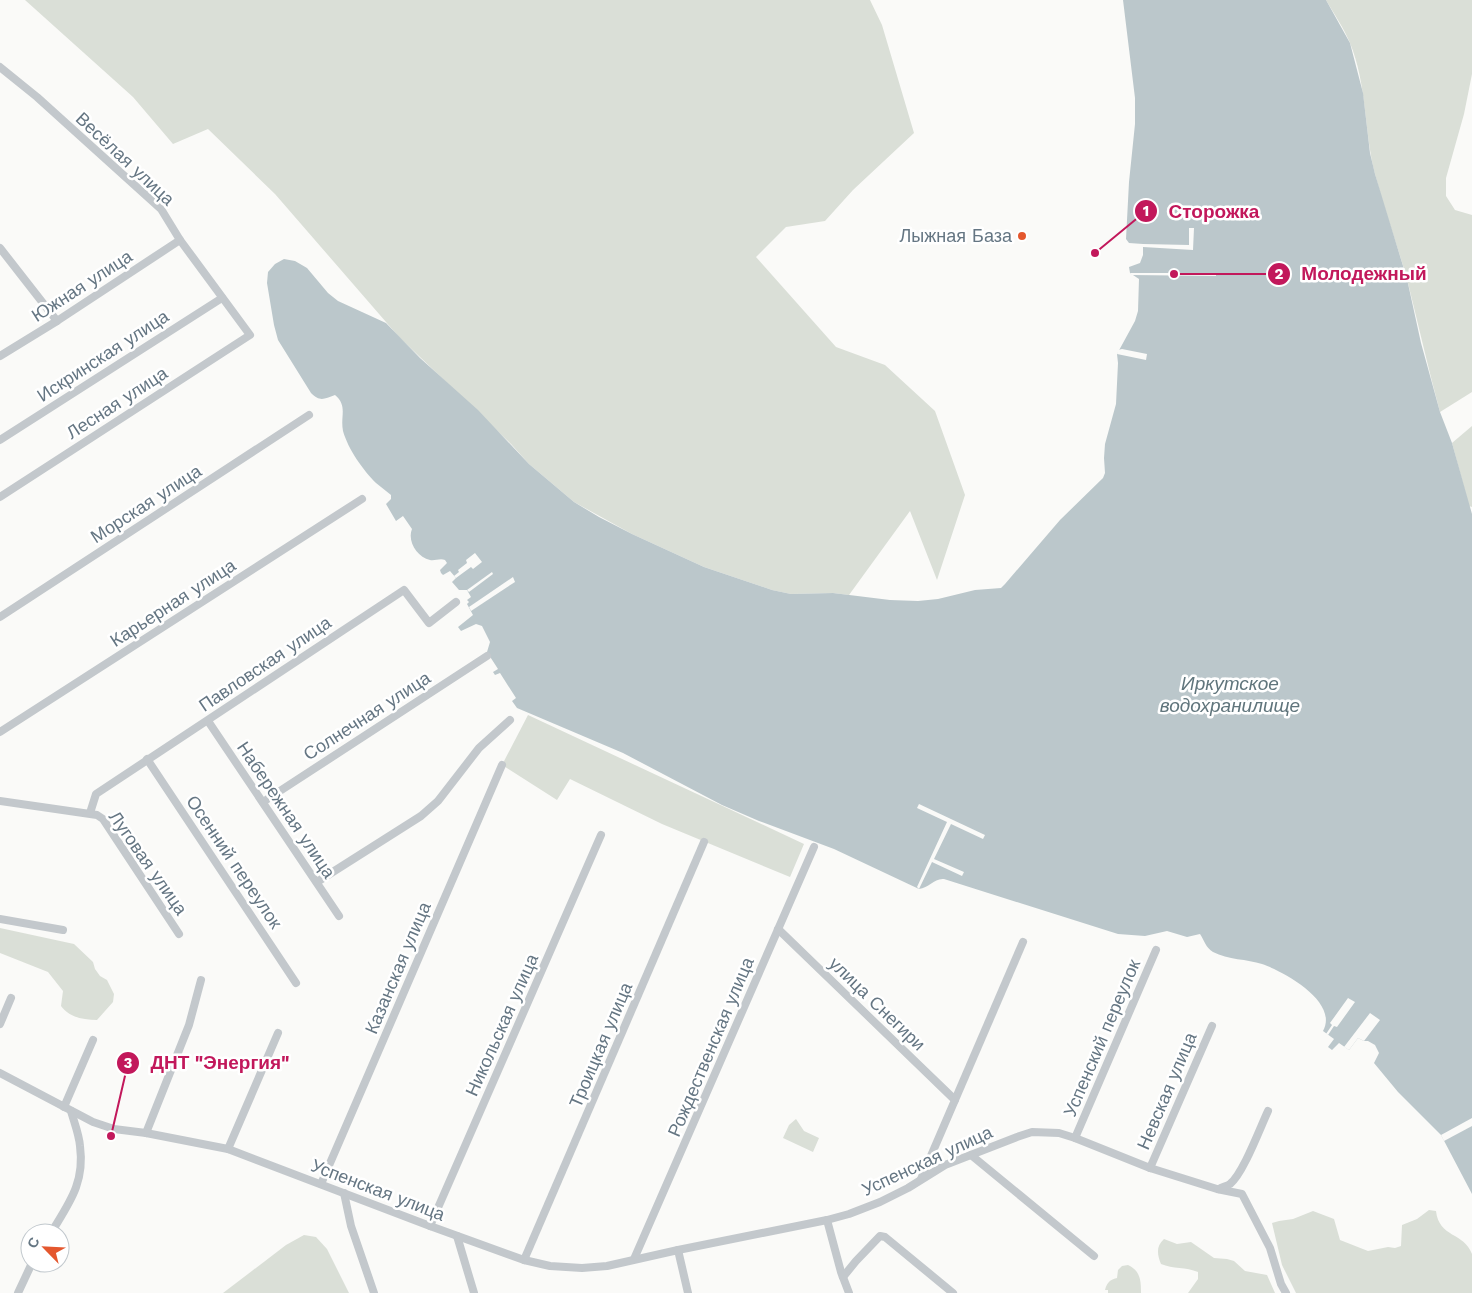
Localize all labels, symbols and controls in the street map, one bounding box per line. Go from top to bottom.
street label: Весёлая улица [72,108,180,210]
callout: Сторожка [1133,194,1269,228]
text: Сторожка [1169,200,1260,223]
text: 1 [1143,202,1149,220]
place label: Лыжная База [899,225,1013,246]
marker: Лыжная База [1016,230,1028,242]
street label: Южная улица [28,245,137,326]
callout: Молодежный [1266,257,1436,291]
text: Молодежный [1301,262,1427,285]
text: 2 [1275,265,1284,283]
street label: Искринская улица [33,305,173,406]
street label: Лесная улица [62,362,172,443]
street label: Морская улица [86,459,206,547]
street label: Карьерная улица [106,554,240,651]
street label: Павловская улица [195,611,336,716]
street label: Солнечная улица [299,666,435,764]
water label: Иркутское водохранилище [1160,672,1300,717]
street label: Набережная улица [233,737,340,883]
street label: Осенний переулок [182,791,287,932]
street label: Луговая улица [105,807,193,919]
street label: Казанская улица [360,898,435,1037]
street label: Никольская улица [461,950,543,1099]
street label: Рождественская улица [663,953,758,1140]
street label: улица Снегири [825,953,930,1055]
street label: Успенский переулок [1059,956,1144,1120]
street label: Троицкая улица [565,978,637,1111]
street label: Невская улица [1132,1028,1201,1152]
callout: ДНТ "Энергия" [116,1046,300,1080]
text: ДНТ "Энергия" [150,1051,290,1074]
text: 3 [124,1054,133,1072]
street label: Успенская улица [858,1121,996,1200]
street label: Успенская улица [308,1154,449,1225]
north arrow [20,1223,70,1273]
text: С [24,1235,42,1251]

